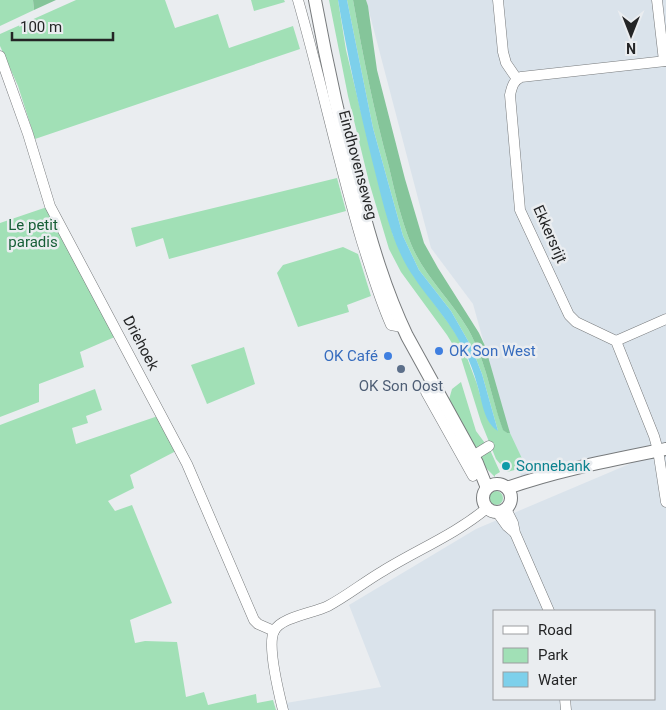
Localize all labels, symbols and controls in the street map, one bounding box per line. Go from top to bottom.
scale bar [12,10,114,42]
north arrow [606,10,656,60]
text: 100 m [20,18,62,36]
text: N [626,40,636,56]
street label: Eindhovenseweg [335,108,381,222]
street label: Ekkersrijt [529,202,571,266]
park label: Le petit paradis [8,216,58,251]
street label: Driehoek [119,313,163,374]
place label: OK Son West [449,342,536,360]
marker: OK Son West [433,345,445,357]
place label: OK Café [324,347,378,365]
marker: OK Café [382,350,394,362]
marker: OK Son Oost [395,363,407,375]
place label: OK Son Oost [359,377,443,395]
place label: Sonnebank [516,457,591,475]
marker: Sonnebank [500,460,512,472]
legend [493,610,656,700]
text: Road [538,621,572,639]
text: Park [538,646,569,664]
text: Water [538,671,577,689]

